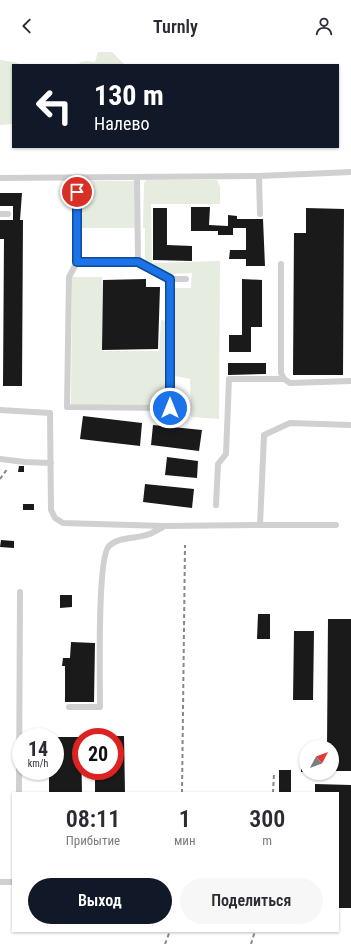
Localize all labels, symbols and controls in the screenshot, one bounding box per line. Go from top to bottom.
icon: back [16,15,38,37]
icon: person [313,15,335,37]
text: Turnly [153,16,198,37]
text: 130 m [94,79,164,112]
icon: left [28,80,80,132]
text: Налево [94,113,150,134]
pin [60,175,94,209]
icon: arrive [66,181,88,203]
position arrow [149,387,191,429]
speed limit sign: 20 [72,728,124,780]
text: 14 [28,737,48,761]
north arrow [299,740,339,780]
map controls [299,740,339,780]
text: km/h [28,758,48,769]
text: 08:11 [66,805,120,833]
text: 1 [179,805,191,833]
text: 300 [249,805,285,833]
text: Прибытие [66,833,120,848]
text: мин [174,833,196,848]
text: m [262,833,272,848]
button: Выход [28,878,172,924]
button: Поделиться [180,878,323,924]

